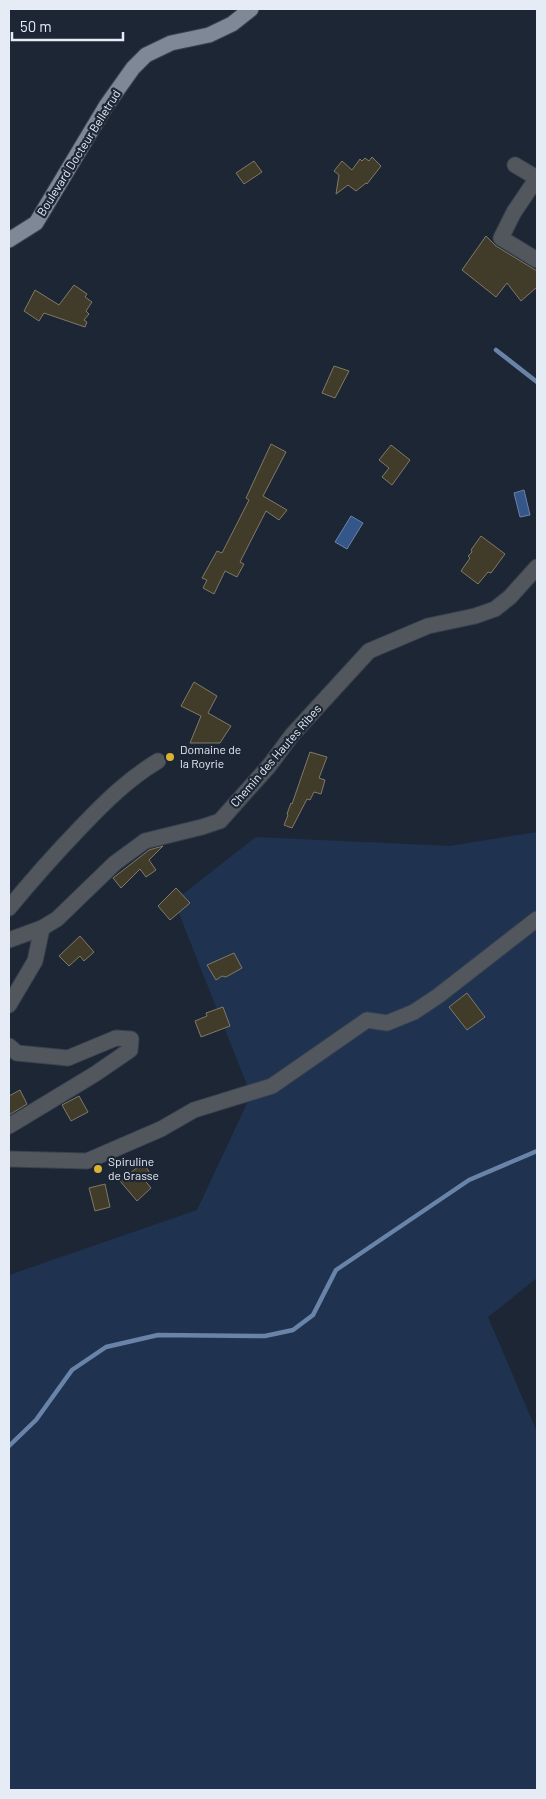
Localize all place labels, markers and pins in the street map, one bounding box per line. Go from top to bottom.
place label: Domaine de la Royrie [180,742,241,770]
marker: Domaine de la Royrie [164,751,176,763]
place label: Spiruline de Grasse [108,1154,159,1182]
marker: Spiruline de Grasse [92,1163,104,1175]

